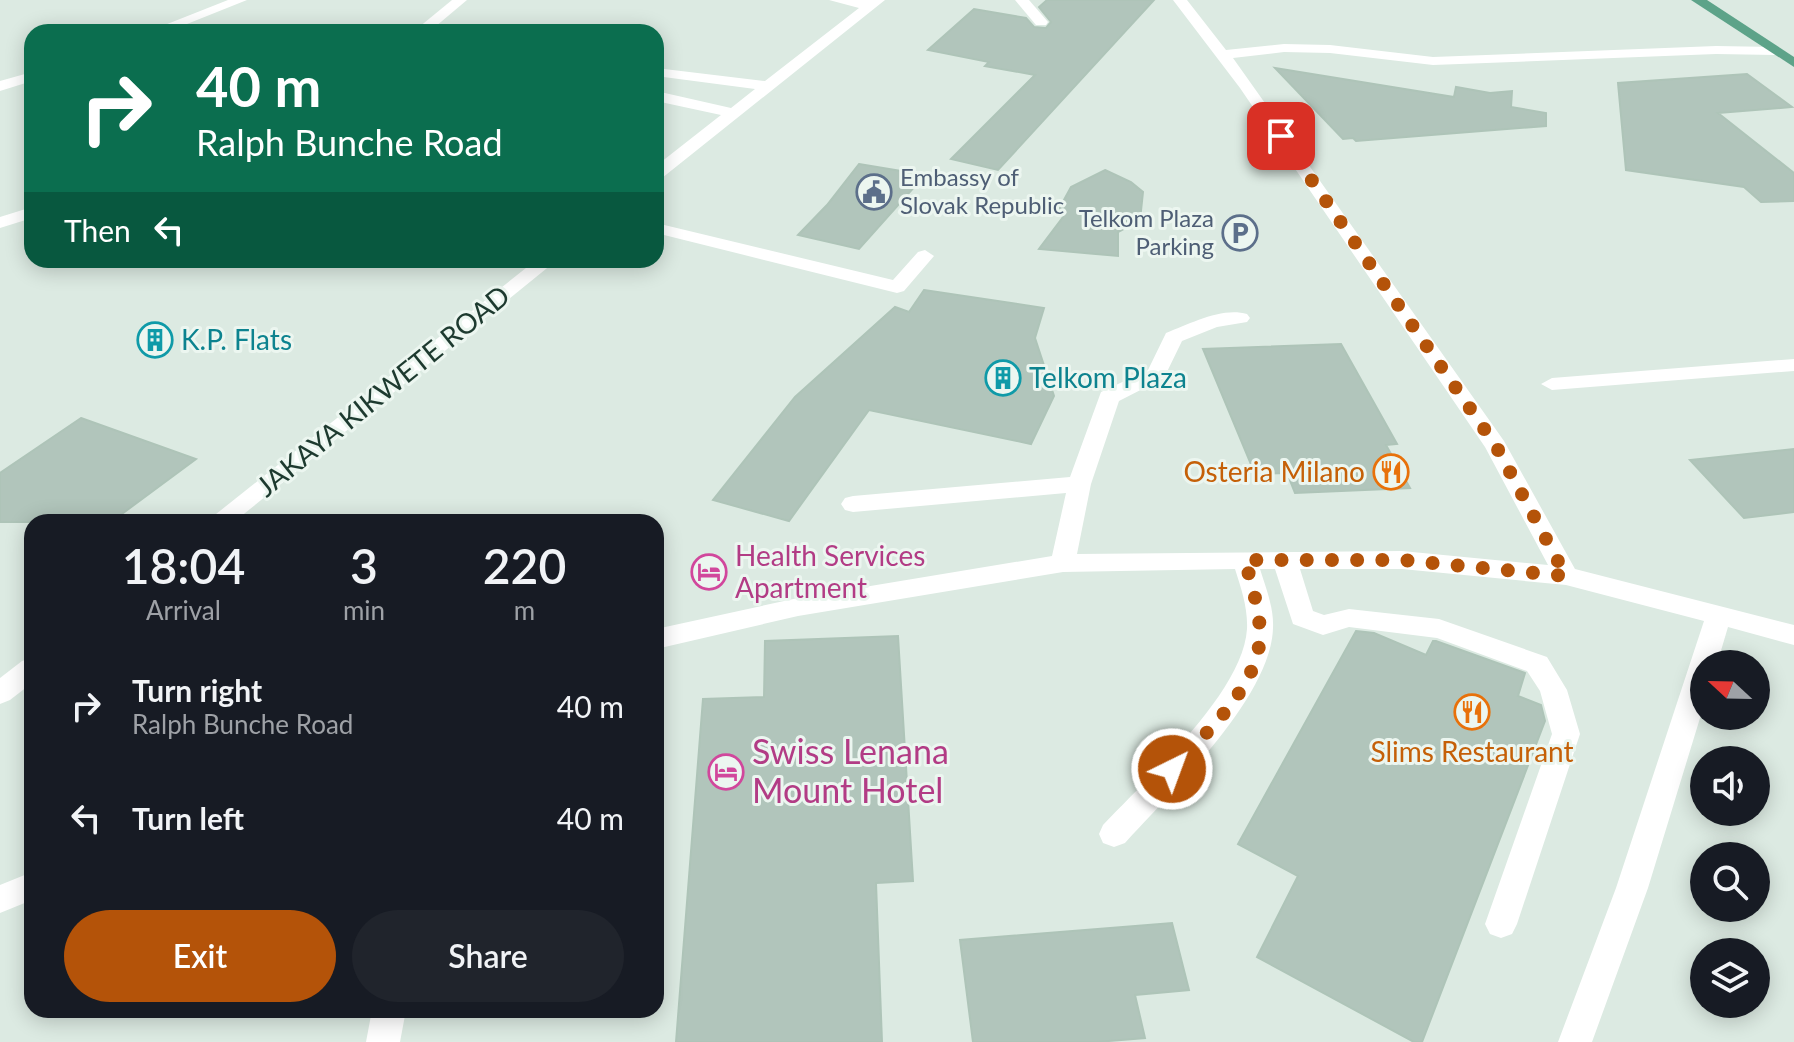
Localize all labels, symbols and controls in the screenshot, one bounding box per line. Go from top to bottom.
text: 40 m [196,52,321,119]
icon: right [64,56,168,160]
pin [1247,102,1315,170]
icon: arrive [1259,114,1303,158]
text: Ralph Bunche Road [196,120,503,164]
place label: Embassy of Slovak Republic [900,162,1064,219]
public building icon: Embassy of Slovak Republic [855,173,893,211]
place label: Telkom Plaza Parking [1079,203,1214,260]
icon: left [147,208,191,252]
text: Then [64,212,131,248]
parking icon: Telkom Plaza Parking [1221,214,1259,252]
street label: JAKAYA KIKWETE ROAD [249,278,516,503]
building icon: K.P. Flats [136,321,174,359]
place label: K.P. Flats [181,322,292,356]
building icon: Telkom Plaza [984,359,1022,397]
place label: Telkom Plaza [1029,360,1187,394]
restaurant icon: Osteria Milano [1372,453,1410,491]
place label: Osteria Milano [1183,454,1365,488]
text: 18:04 [122,537,245,594]
text: 3 [350,537,378,594]
text: 220 [483,537,566,594]
place label: Health Services Apartment [735,538,925,604]
hotel icon: Health Services Apartment [690,553,728,591]
text: Arrival [146,594,221,626]
text: min [343,594,385,626]
text: m [514,594,535,626]
north arrow [1690,650,1770,730]
map controls [1690,650,1770,1018]
text: Turn right [132,672,262,708]
icon: right [64,684,108,728]
text: 40 m [557,688,624,724]
restaurant icon: Slims Restaurant [1453,693,1491,731]
text: Ralph Bunche Road [132,708,353,740]
position arrow [1130,727,1214,811]
place label: Swiss Lenana Mount Hotel [752,730,949,810]
place label: Slims Restaurant [1370,734,1574,768]
button: sound [1690,746,1770,826]
hotel icon: Swiss Lenana Mount Hotel [707,753,745,791]
icon: left [64,796,108,840]
text: Turn left [132,800,244,836]
text: 40 m [557,800,624,836]
button: search [1690,842,1770,922]
button: Exit [64,910,336,1002]
button: Share [352,910,624,1002]
button: layers [1690,938,1770,1018]

